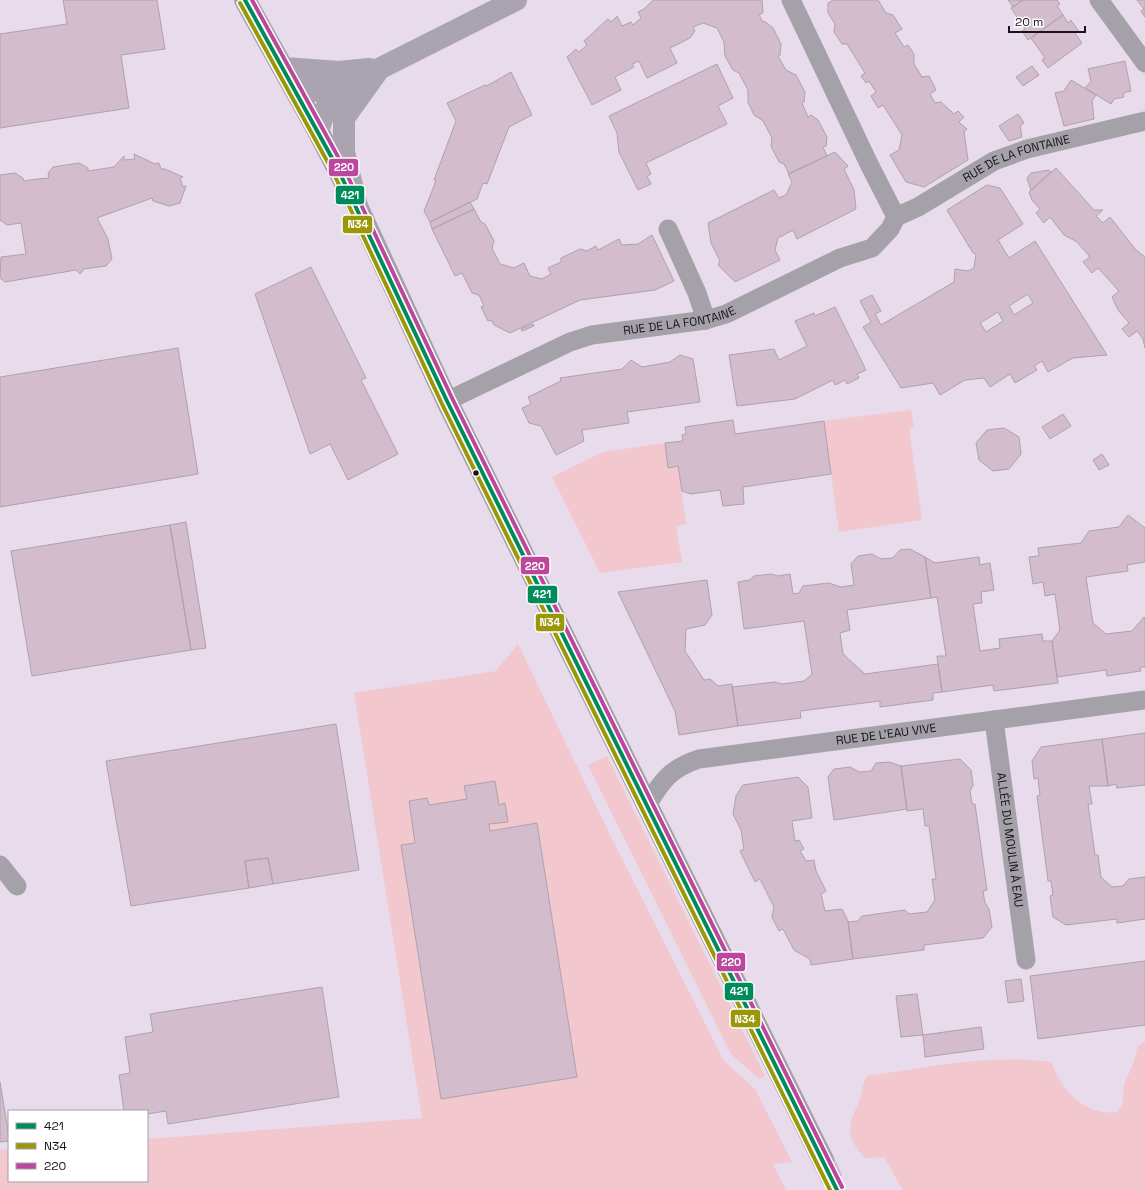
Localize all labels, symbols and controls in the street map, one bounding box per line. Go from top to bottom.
scale bar [1009,8,1085,34]
text: 20 m [1015,14,1043,30]
street label: RUE DE LA FONTAINE [960,131,1072,186]
line badge: 220 [328,158,359,177]
text: 220 [334,160,354,174]
line badge: 421 [335,185,365,205]
text: 421 [341,188,359,202]
line badge: N34 [342,215,373,234]
text: N34 [347,217,369,231]
street label: RUE DE LA FONTAINE [622,302,738,339]
unlabelled marker [471,468,481,478]
line badge: 220 [520,556,550,575]
text: 220 [525,559,545,573]
line badge: 421 [527,585,558,604]
text: 421 [533,587,551,601]
line badge: N34 [535,613,565,632]
text: N34 [539,615,561,629]
street label: RUE DE L'EAU VIVE [835,720,938,749]
street label: ALLÉE DU MOULIN À EAU [993,772,1027,908]
line badge: 220 [716,952,746,972]
text: 220 [721,955,741,969]
line badge: 421 [724,982,754,1001]
text: 421 [730,984,748,998]
line badge: N34 [730,1009,761,1028]
text: N34 [734,1012,756,1026]
legend [8,1110,148,1182]
text: 421 [44,1118,64,1134]
text: N34 [44,1138,67,1154]
text: 220 [44,1158,66,1174]

